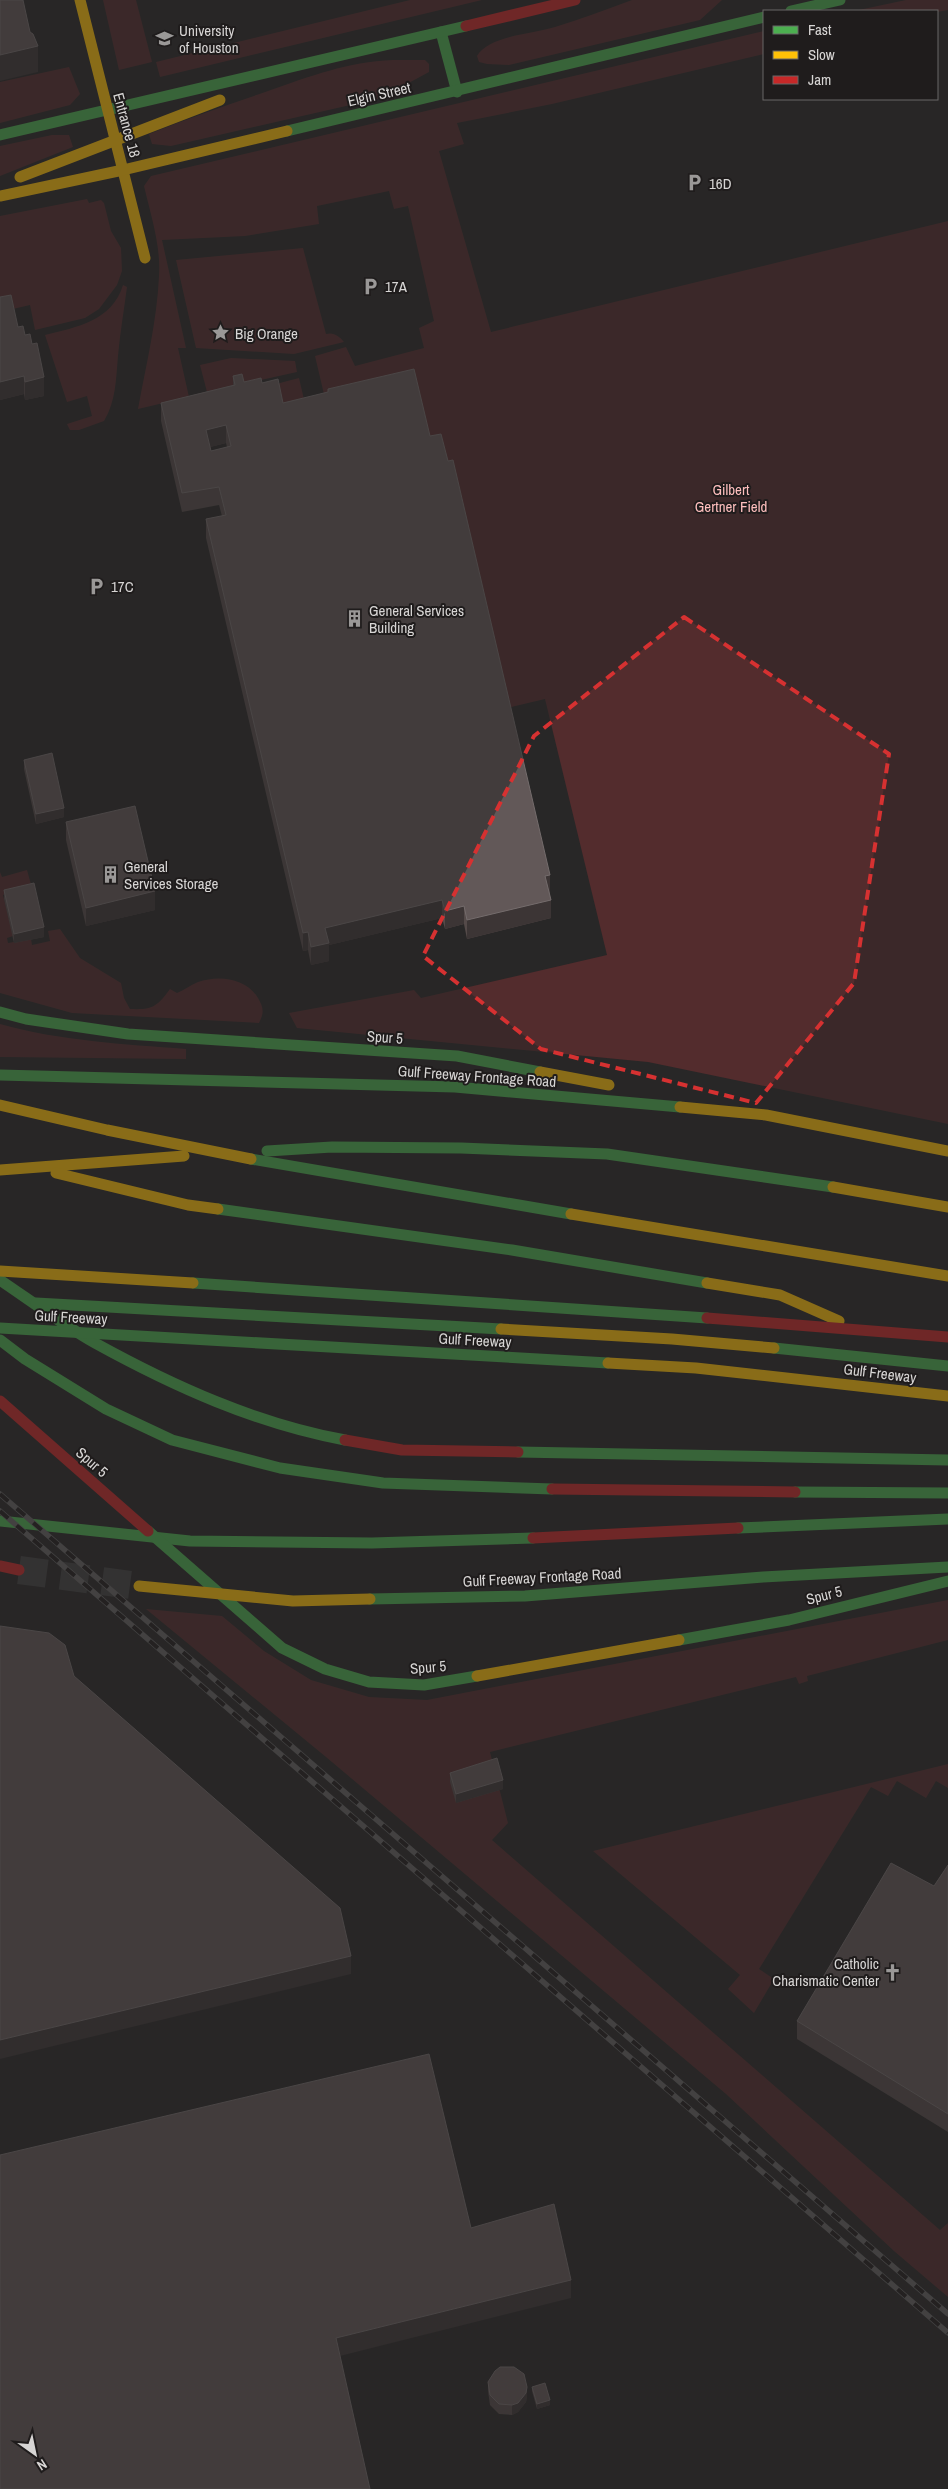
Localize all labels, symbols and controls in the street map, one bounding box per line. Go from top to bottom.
legend [763,10,938,100]
text: Fast [808,19,832,40]
place label: University of Houston [179,20,239,58]
school or university icon: University of Houston [155,29,175,49]
text: Slow [808,44,835,65]
text: Jam [808,69,831,90]
street label: Elgin Street [345,76,413,111]
street label: Entrance 18 [108,90,146,160]
parking icon: 16D [685,173,705,193]
place label: 16D [709,173,732,194]
parking icon: 17A [361,276,381,296]
place label: 17A [385,276,408,297]
place icon: Big Orange [211,323,231,343]
place label: Big Orange [235,323,298,344]
park label: Gilbert Gertner Field [695,479,767,517]
parking icon: 17C [87,576,107,596]
place label: 17C [111,576,134,597]
place label: General Services Building [369,600,464,638]
building icon: General Services Building [345,609,365,629]
place label: General Services Storage [124,856,219,894]
building icon: General Services Storage [100,865,120,885]
street label: Spur 5 [366,1025,404,1049]
street label: Gulf Freeway Frontage Road [397,1060,557,1092]
street label: Gulf Freeway [34,1305,109,1329]
street label: Gulf Freeway [438,1328,513,1352]
street label: Gulf Freeway [842,1358,918,1388]
street label: Spur 5 [71,1442,113,1482]
street label: Gulf Freeway Frontage Road [462,1562,622,1592]
street label: Spur 5 [804,1580,844,1610]
street label: Spur 5 [409,1655,447,1679]
place label: Catholic Charismatic Center [772,1953,879,1991]
church icon: Catholic Charismatic Center [883,1962,903,1982]
north arrow [10,2429,60,2479]
text: N [34,2455,50,2475]

